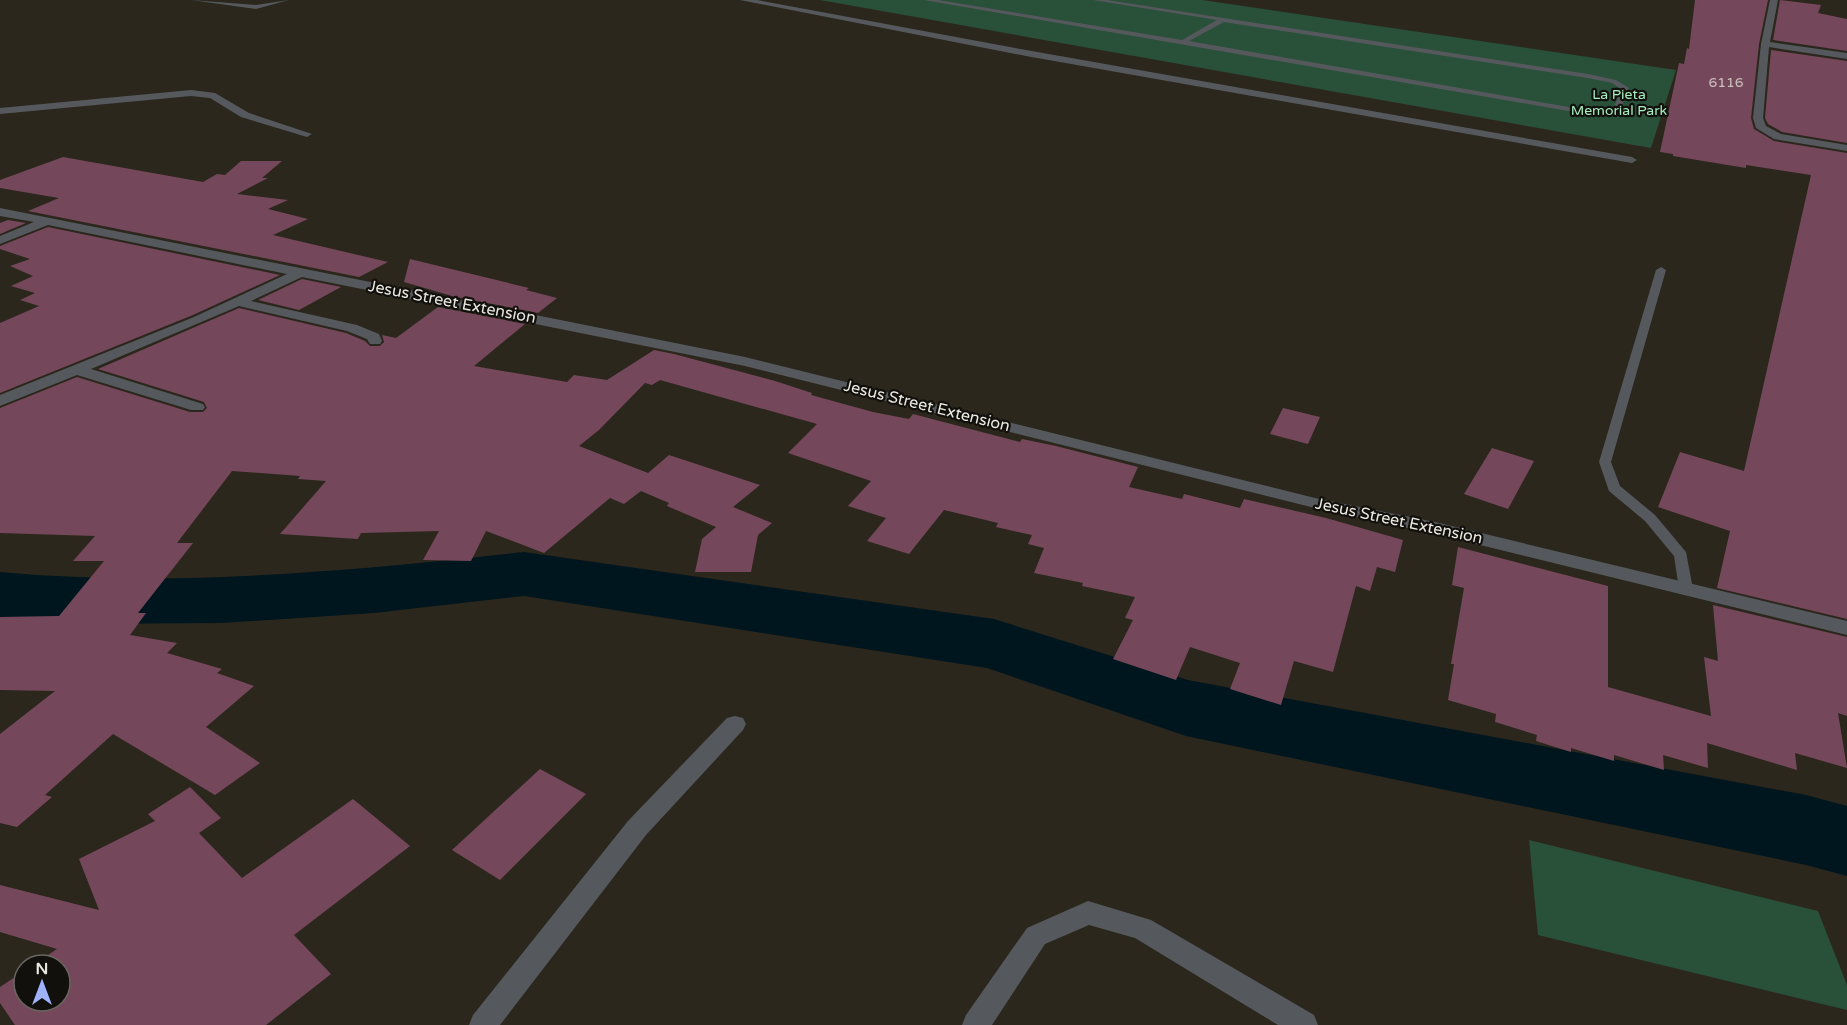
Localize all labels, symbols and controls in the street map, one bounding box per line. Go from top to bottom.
house number: 6116 [1708,74,1744,91]
park label: La Pieta Memorial Park [1571,86,1668,119]
street label: Jesus Street Extension [366,276,538,328]
street label: Jesus Street Extension [842,376,1012,436]
street label: Jesus Street Extension [1314,493,1484,549]
north arrow [12,953,72,1013]
text: N [36,959,48,979]

